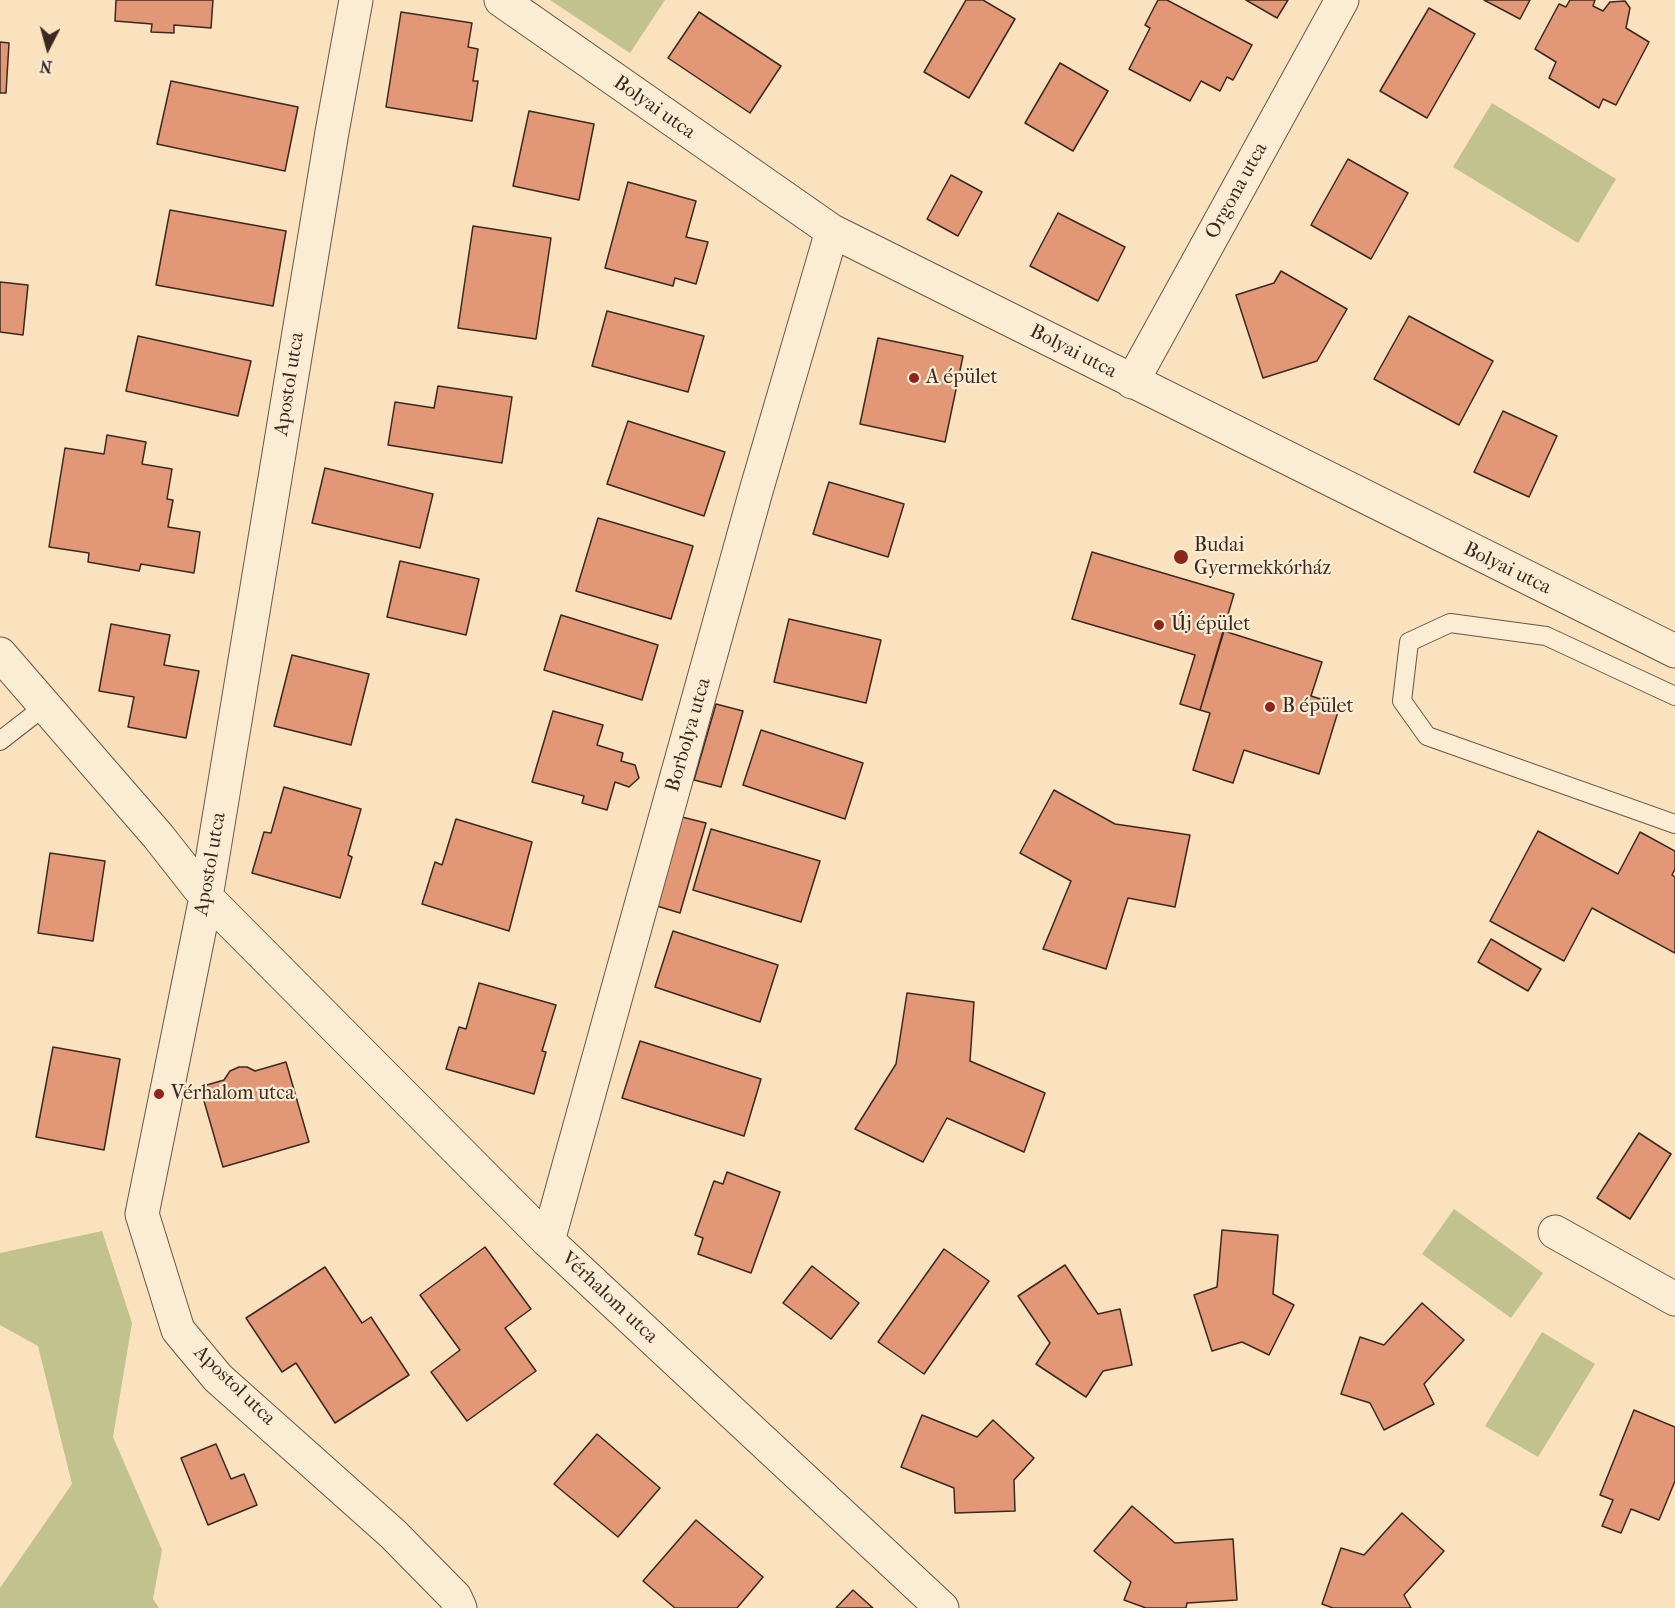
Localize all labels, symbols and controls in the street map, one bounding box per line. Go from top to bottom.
north arrow [18,18,78,78]
text: N [39,56,53,76]
street label: Bolyai utca [608,71,700,145]
street label: Orgona utca [1201,139,1273,243]
street label: Bolyai utca [1025,320,1121,384]
street label: Apostol utca [270,330,310,438]
place label: A épület [926,366,998,390]
marker: A épület [907,371,921,385]
place label: Budai Gyermekkórház [1194,534,1331,581]
street label: Bolyai utca [1459,538,1555,600]
marker: Budai Gyermekkórház [1172,548,1190,566]
place label: Új épület [1171,613,1250,637]
marker: Új épület [1152,618,1166,632]
street label: Borbolya utca [661,675,717,795]
place label: B épület [1282,695,1354,719]
marker: B épület [1263,700,1277,714]
street label: Apostol utca [190,810,232,918]
place label: Vérhalom utca [171,1082,294,1106]
marker: Vérhalom utca [152,1087,166,1101]
street label: Vérhalom utca [556,1247,662,1349]
street label: Apostol utca [188,1341,280,1431]

